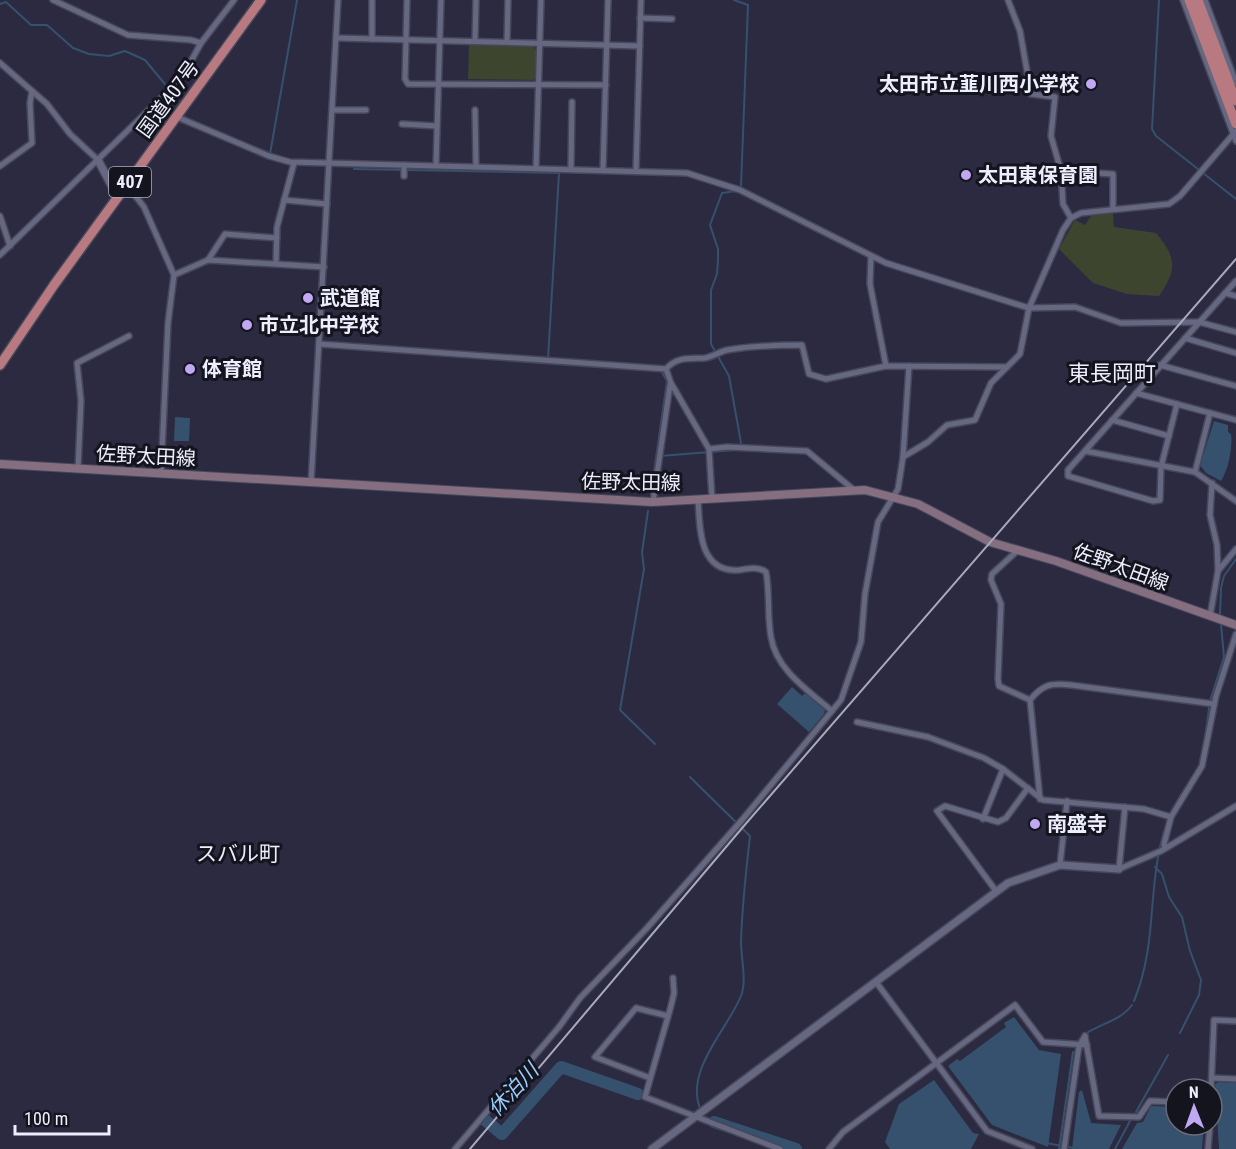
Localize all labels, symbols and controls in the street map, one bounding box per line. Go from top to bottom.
street label: 国道407号 [132,56,204,142]
place label: 太田市立韮川西小学校 [879,72,1079,96]
marker: 太田市立韮川西小学校 [1084,77,1098,91]
place label: 太田東保育園 [978,163,1098,187]
road number: 407 [109,167,151,197]
marker: 太田東保育園 [959,168,973,182]
place label: 武道館 [320,286,380,310]
marker: 武道館 [301,291,315,305]
place label: 市立北中学校 [259,313,379,337]
marker: 市立北中学校 [240,318,254,332]
place label: 体育館 [202,357,262,381]
district label: 東長岡町 [1068,361,1156,386]
marker: 体育館 [183,362,197,376]
street label: 佐野太田線 [95,441,197,471]
street label: 佐野太田線 [581,469,681,495]
street label: 佐野太田線 [1070,539,1172,595]
place label: 南盛寺 [1047,812,1107,836]
marker: 南盛寺 [1028,817,1042,831]
district label: スバル町 [196,842,280,866]
water label: 休泊川 [483,1057,545,1121]
north arrow [1164,1077,1224,1137]
text: N [1189,1083,1199,1102]
scale bar [15,1098,110,1136]
text: 100 m [24,1108,68,1129]

